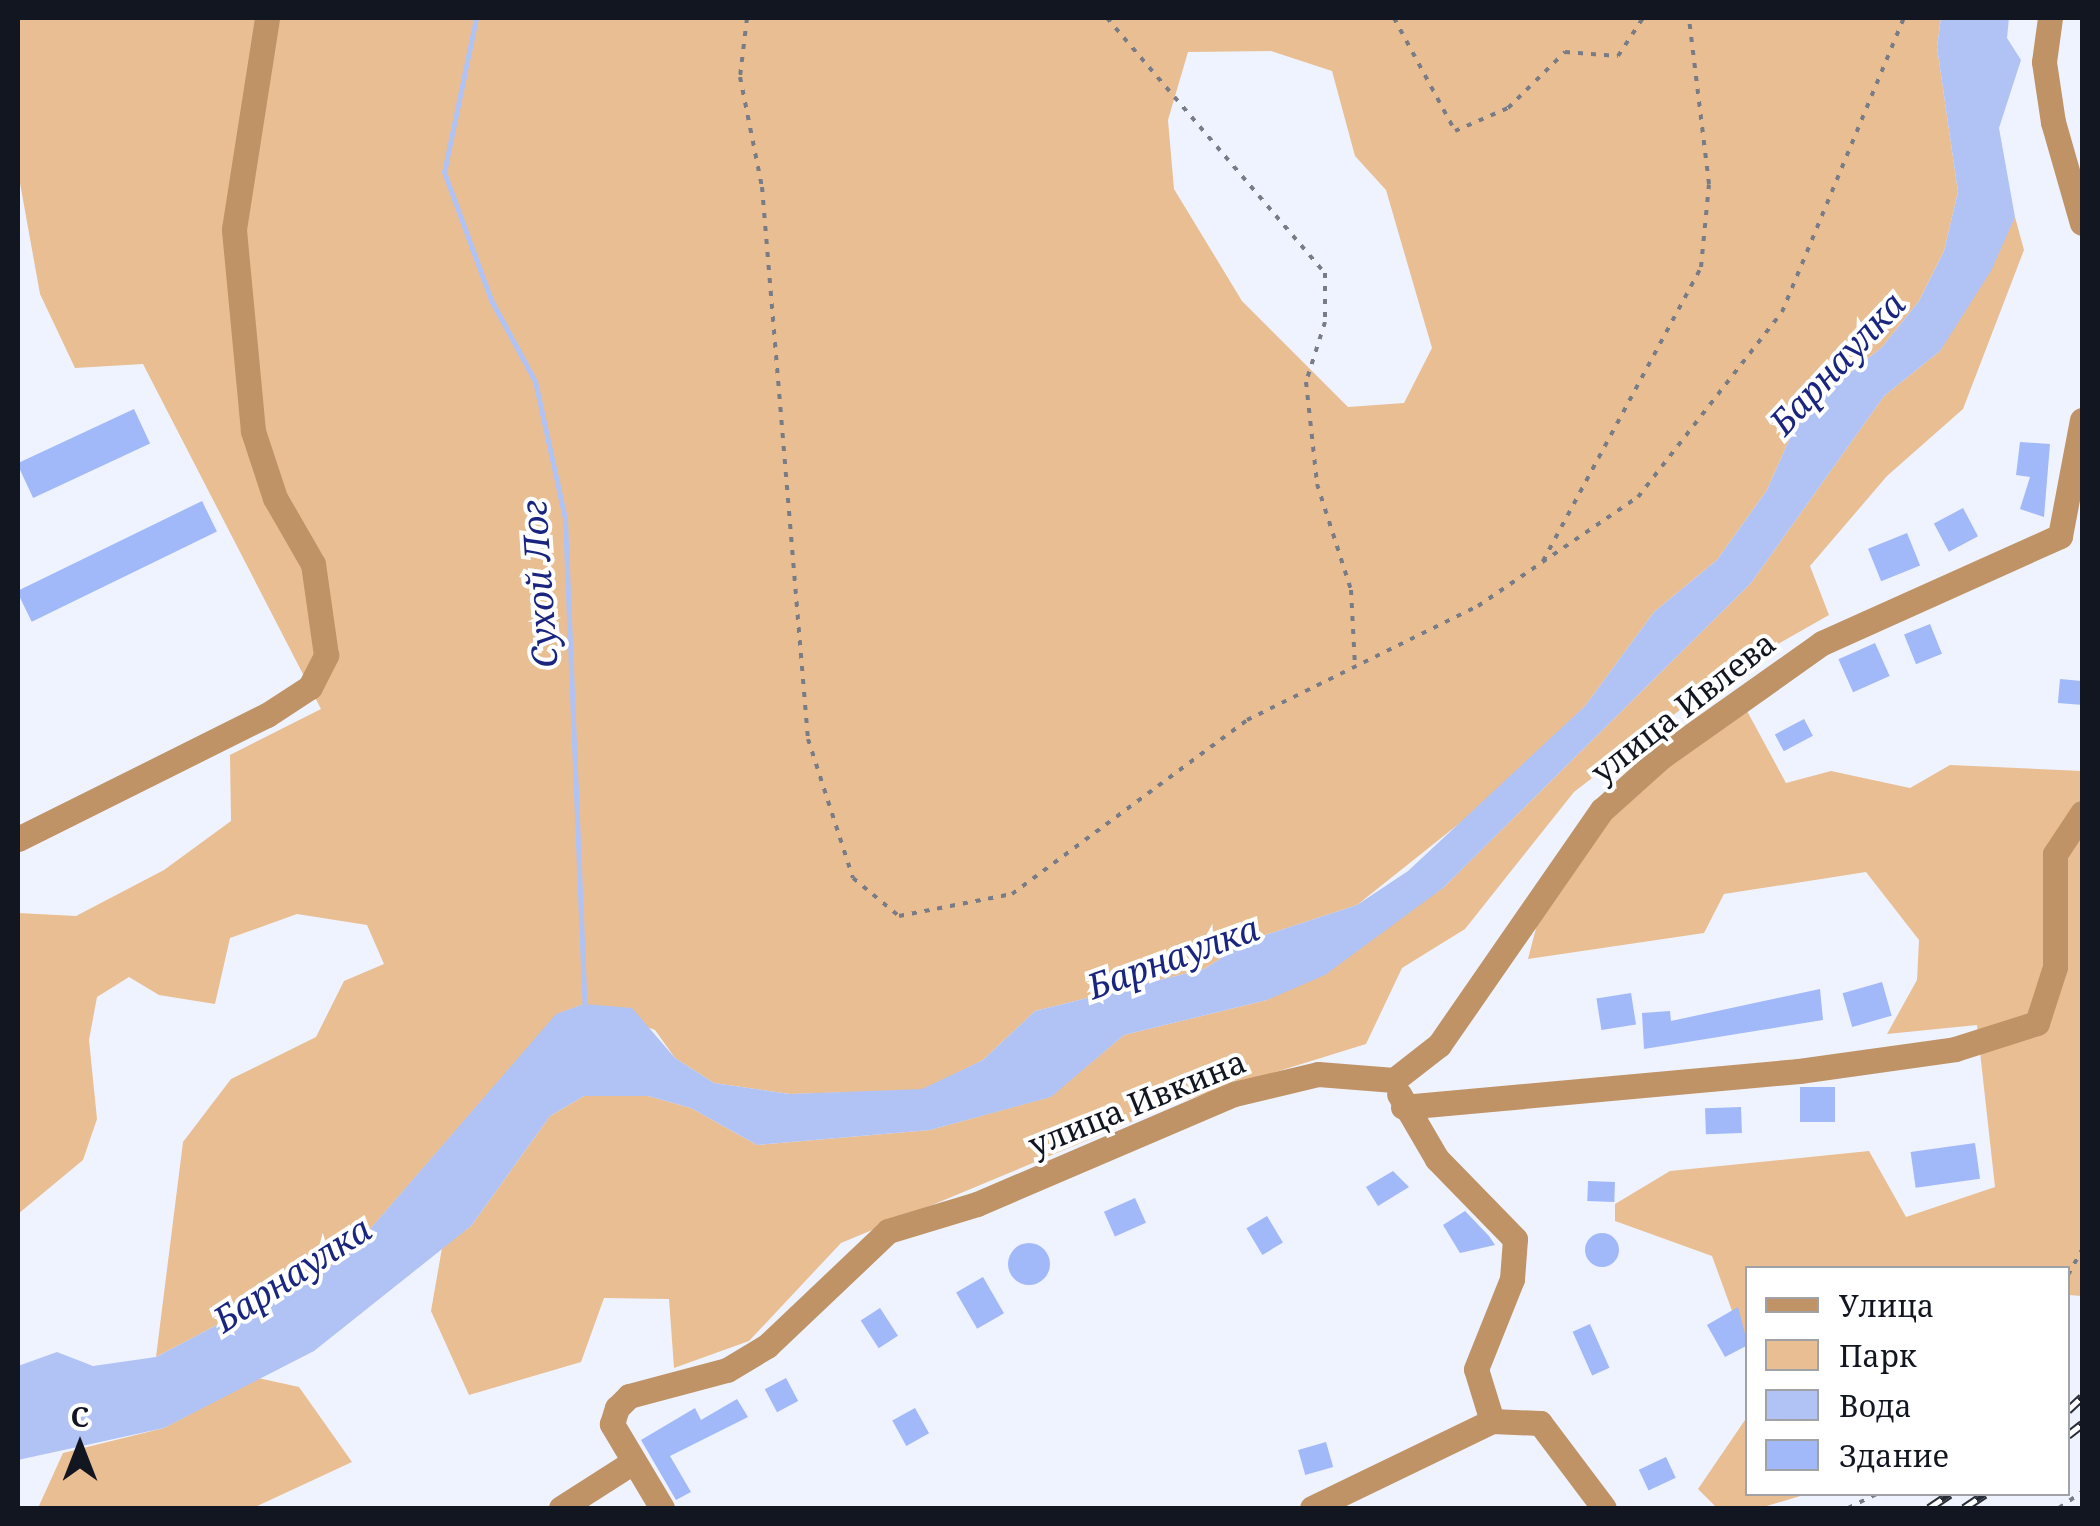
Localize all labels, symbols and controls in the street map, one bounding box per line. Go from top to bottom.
water label: Барнаулка [1760,283,1914,443]
water label: Сухой Лог [512,498,566,670]
street label: улица Ивлева [1583,623,1783,791]
water label: Барнаулка [1081,907,1265,1007]
street label: улица Ивкина [1023,1042,1251,1164]
water label: Барнаулка [205,1208,379,1340]
legend [1745,1266,2070,1496]
text: Улица [1839,1285,1934,1326]
text: Парк [1839,1335,1917,1376]
text: Вода [1839,1385,1912,1426]
north arrow [30,1396,130,1496]
text: С [71,1397,89,1435]
text: Здание [1839,1435,1949,1476]

